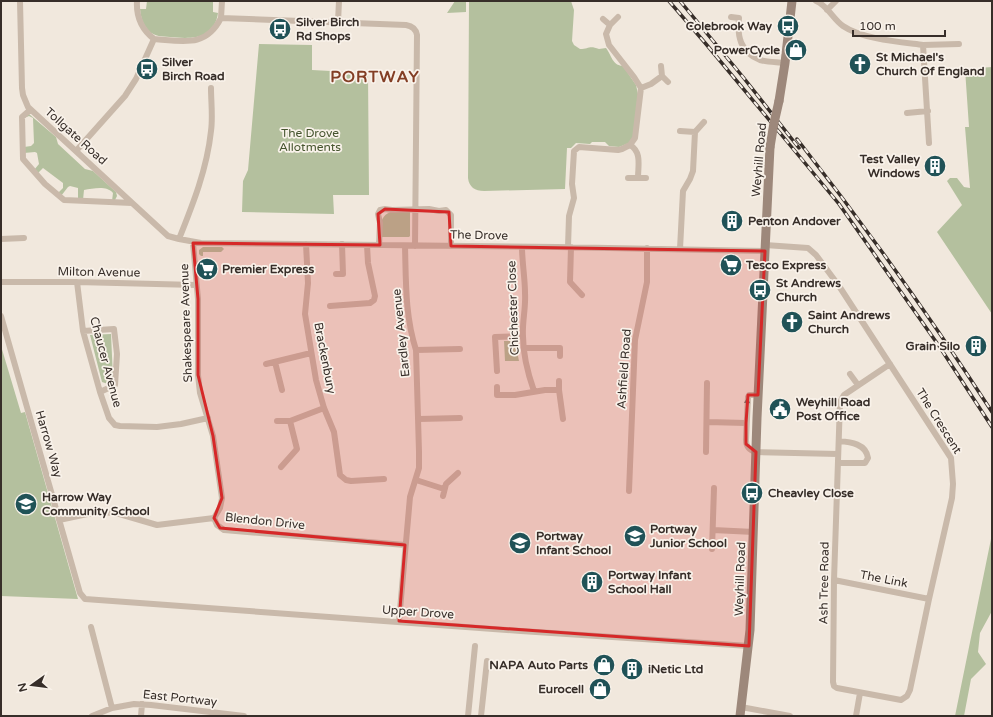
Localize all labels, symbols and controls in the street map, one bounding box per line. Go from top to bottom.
scale bar [853,12,945,38]
bus stop icon: Colebrook Way [775,13,801,39]
place label: Silver Birch Rd Shops [296,15,359,44]
bus stop icon: Silver Birch Rd Shops [267,16,293,42]
place label: Colebrook Way [686,19,773,34]
text: 100 m [859,19,896,33]
shop icon: PowerCycle [783,37,809,63]
place label: PowerCycle [714,43,780,58]
place label: St Michael's Church Of England [876,50,985,79]
church icon: St Michael's Church Of England [847,51,873,77]
place label: Silver Birch Road [162,55,225,83]
bus stop icon: Silver Birch Road [134,56,160,82]
district label: PORTWAY [330,67,420,87]
street label: Tollgate Road [42,105,110,167]
street label: Weyhill Road [749,122,769,198]
park label: The Drove Allotments [279,126,341,154]
place label: Test Valley Windows [859,152,921,180]
building icon: Test Valley Windows [922,153,948,179]
building icon: Penton Andover [719,208,745,234]
place label: Penton Andover [748,214,841,228]
street label: The Drove [450,227,508,243]
supermarket icon: Tesco Express [718,252,744,278]
supermarket icon: Premier Express [194,256,220,282]
place label: Tesco Express [745,258,827,273]
street label: Chichester Close [504,260,522,356]
place label: Premier Express [222,262,314,277]
street label: Shakespeare Avenue [177,263,195,383]
street label: Milton Avenue [58,264,141,280]
place label: St Andrews Church [776,276,841,304]
bus stop icon: St Andrews Church [747,277,773,303]
street label: Eardley Avenue [389,288,413,378]
place label: Saint Andrews Church [808,308,890,336]
church icon: Saint Andrews Church [779,309,805,335]
street label: Chaucer Avenue [87,315,125,409]
street label: Brackenbury [311,321,339,395]
street label: Ashfield Road [614,329,634,409]
building icon: Grain Silo [963,333,989,359]
place label: Grain Silo [906,339,960,353]
street label: The Crescent [913,386,965,457]
place label: Weyhill Road Post Office [796,395,870,423]
public building icon: Weyhill Road Post Office [767,396,793,422]
one-way arrow [744,398,751,410]
street label: Harrow Way [33,409,65,480]
bus stop icon: Cheavley Close [739,480,765,506]
place label: Cheavley Close [768,486,854,501]
place label: Harrow Way Community School [42,490,150,519]
school or university icon: Harrow Way Community School [13,491,39,517]
street label: Blendon Drive [224,510,306,532]
place label: Portway Junior School [649,522,727,550]
school or university icon: Portway Junior School [622,523,648,549]
place label: Portway Infant School [536,529,611,557]
school or university icon: Portway Infant School [507,530,533,556]
street label: Ash Tree Road [816,541,832,625]
street label: Weyhill Road [732,542,748,616]
place label: Portway Infant School Hall [608,568,692,596]
street label: The Link [859,568,909,591]
building icon: Portway Infant School Hall [579,569,605,595]
street label: Upper Drove [382,603,455,622]
shop icon: NAPA Auto Parts [591,652,617,678]
building icon: iNetic Ltd [619,656,645,682]
place label: NAPA Auto Parts [489,658,588,672]
place label: iNetic Ltd [648,662,703,676]
north arrow [12,665,52,705]
shop icon: Eurocell [587,676,613,702]
text: N [15,681,30,693]
place label: Eurocell [538,682,584,696]
street label: East Portway [142,687,218,709]

